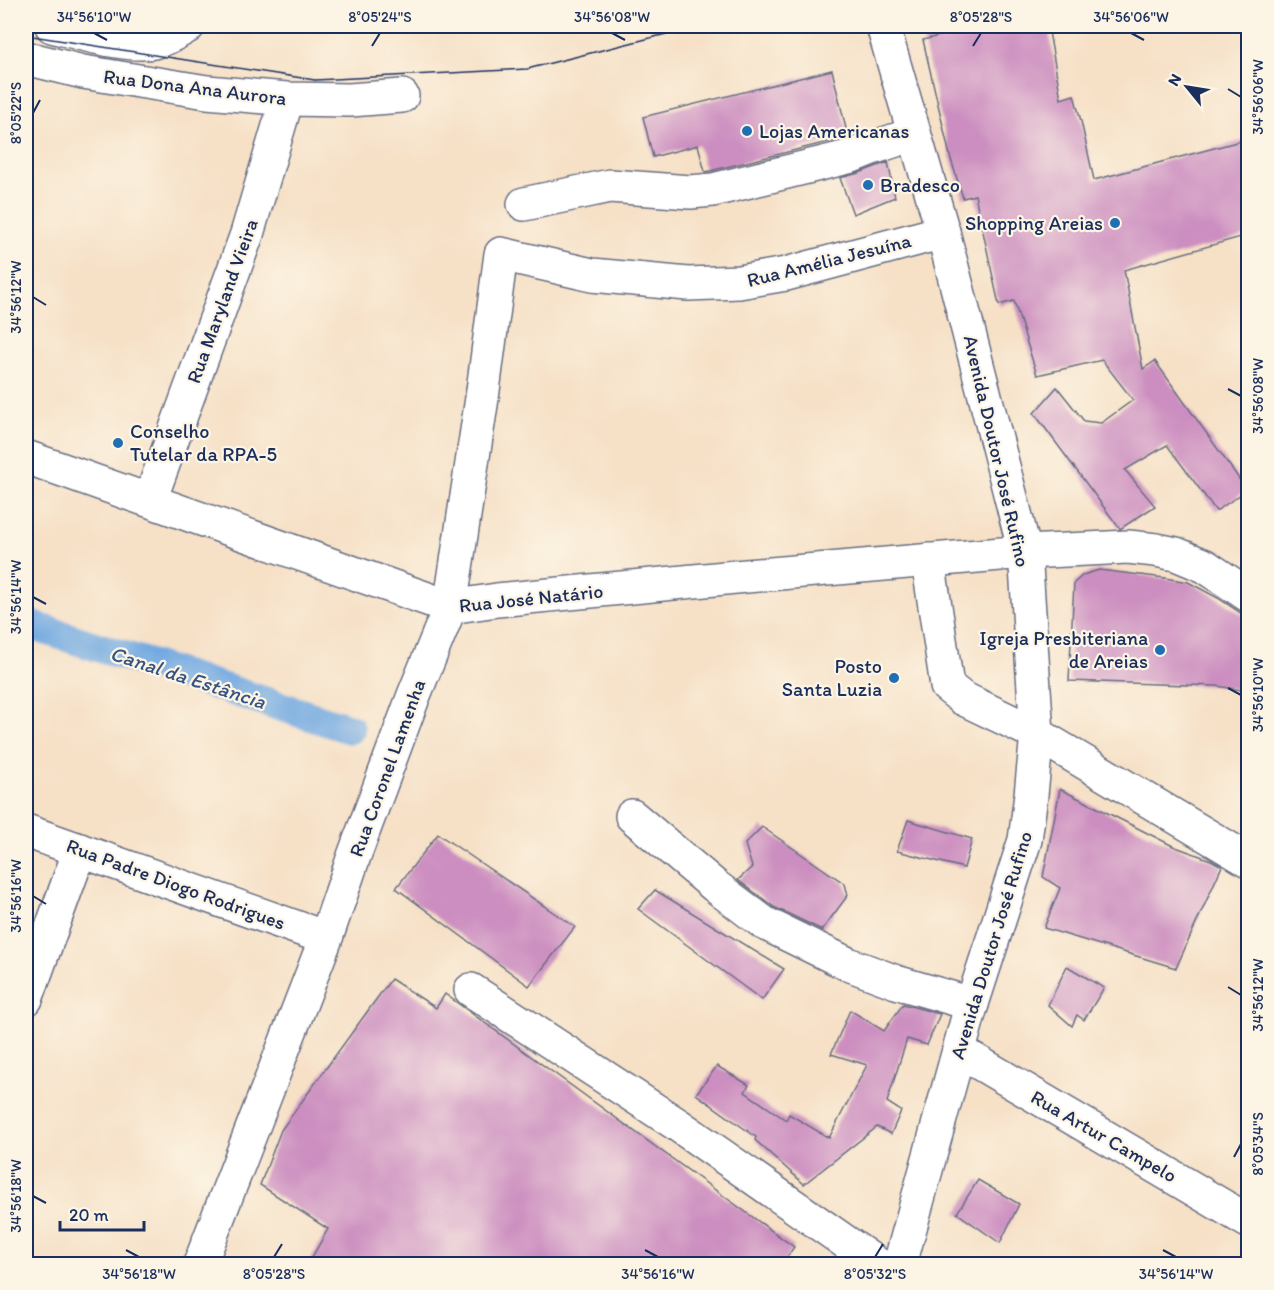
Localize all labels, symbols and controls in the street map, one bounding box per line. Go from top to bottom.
text: 34°56'10"W [57,8,132,26]
text: 8°05'24"S [348,8,412,26]
text: 34°56'08"W [574,8,650,26]
text: 8°05'28"S [950,8,1012,26]
text: 34°56'06"W [1093,8,1169,26]
north arrow [1157,57,1217,117]
text: 34°56'06"W [1249,59,1267,135]
street label: Rua Dona Ana Aurora [102,64,288,110]
text: N [1164,70,1185,89]
text: 8°05'22"S [7,82,25,144]
place label: Lojas Americanas [759,119,910,143]
marker: Lojas Americanas [740,124,754,138]
place label: Bradesco [880,173,960,197]
marker: Bradesco [861,178,875,192]
place label: Shopping Areias [965,211,1103,235]
street label: Rua Maryland Vieira [181,215,263,387]
marker: Shopping Areias [1108,216,1122,230]
street label: Rua Amélia Jesuína [744,228,914,292]
text: 34°56'12"W [7,260,25,334]
street label: Avenida Doutor José Rufino [959,333,1035,569]
text: 34°56'08"W [1249,358,1267,434]
place label: Conselho Tutelar da RPA-5 [130,419,277,466]
marker: Conselho Tutelar da RPA-5 [111,436,125,450]
text: 34°56'14"W [7,560,25,634]
street label: Rua José Natário [458,578,604,618]
place label: Igreja Presbiteriana de Areias [979,626,1148,673]
water label: Canal da Estância [107,640,269,714]
marker: Igreja Presbiteriana de Areias [1153,643,1167,657]
place label: Posto Santa Luzia [782,654,882,701]
text: 34°56'10"W [1249,657,1267,732]
marker: Posto Santa Luzia [887,671,901,685]
street label: Rua Coronel Lamenha [344,676,430,860]
street label: Avenida Doutor José Rufino [945,828,1037,1062]
street label: Rua Padre Diogo Rodrigues [63,833,289,935]
text: 34°56'16"W [7,859,25,933]
text: 34°56'12"W [1249,958,1267,1032]
street label: Rua Artur Campelo [1027,1084,1181,1188]
text: 8°05'34"S [1249,1112,1267,1176]
text: 34°56'18"W [7,1159,25,1233]
scale bar [60,1194,144,1232]
text: 20 m [69,1204,109,1226]
text: 34°56'18"W [102,1265,176,1283]
text: 8°05'28"S [243,1265,305,1283]
text: 34°56'16"W [621,1265,695,1283]
text: 8°05'32"S [844,1265,906,1283]
text: 34°56'14"W [1139,1265,1213,1283]

